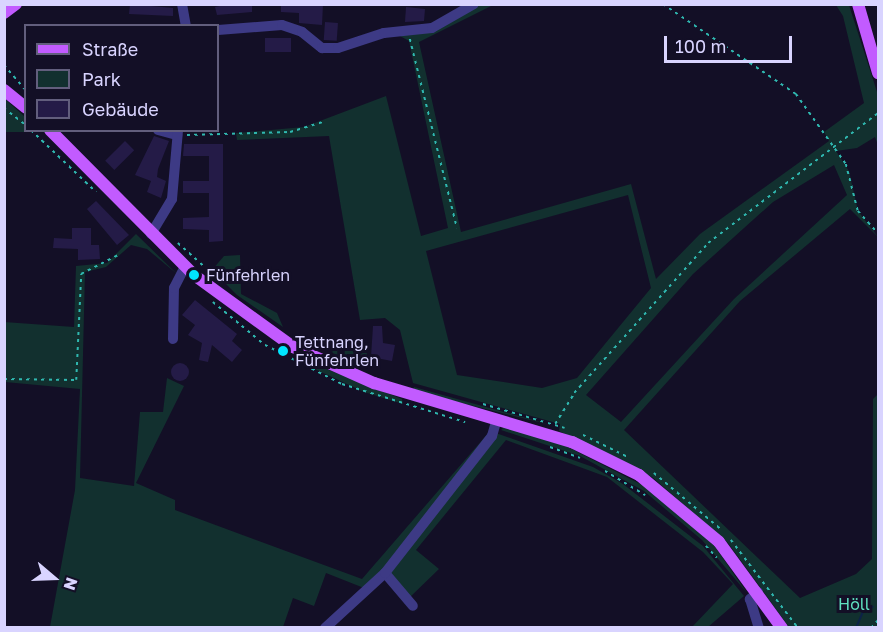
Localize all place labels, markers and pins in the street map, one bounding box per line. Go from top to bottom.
place label: Fünfehrlen [206,265,290,285]
marker: Fünfehrlen [187,268,201,282]
place label: Tettnang, Fünfehrlen [295,332,379,370]
marker: Tettnang, Fünfehrlen [276,344,290,358]

